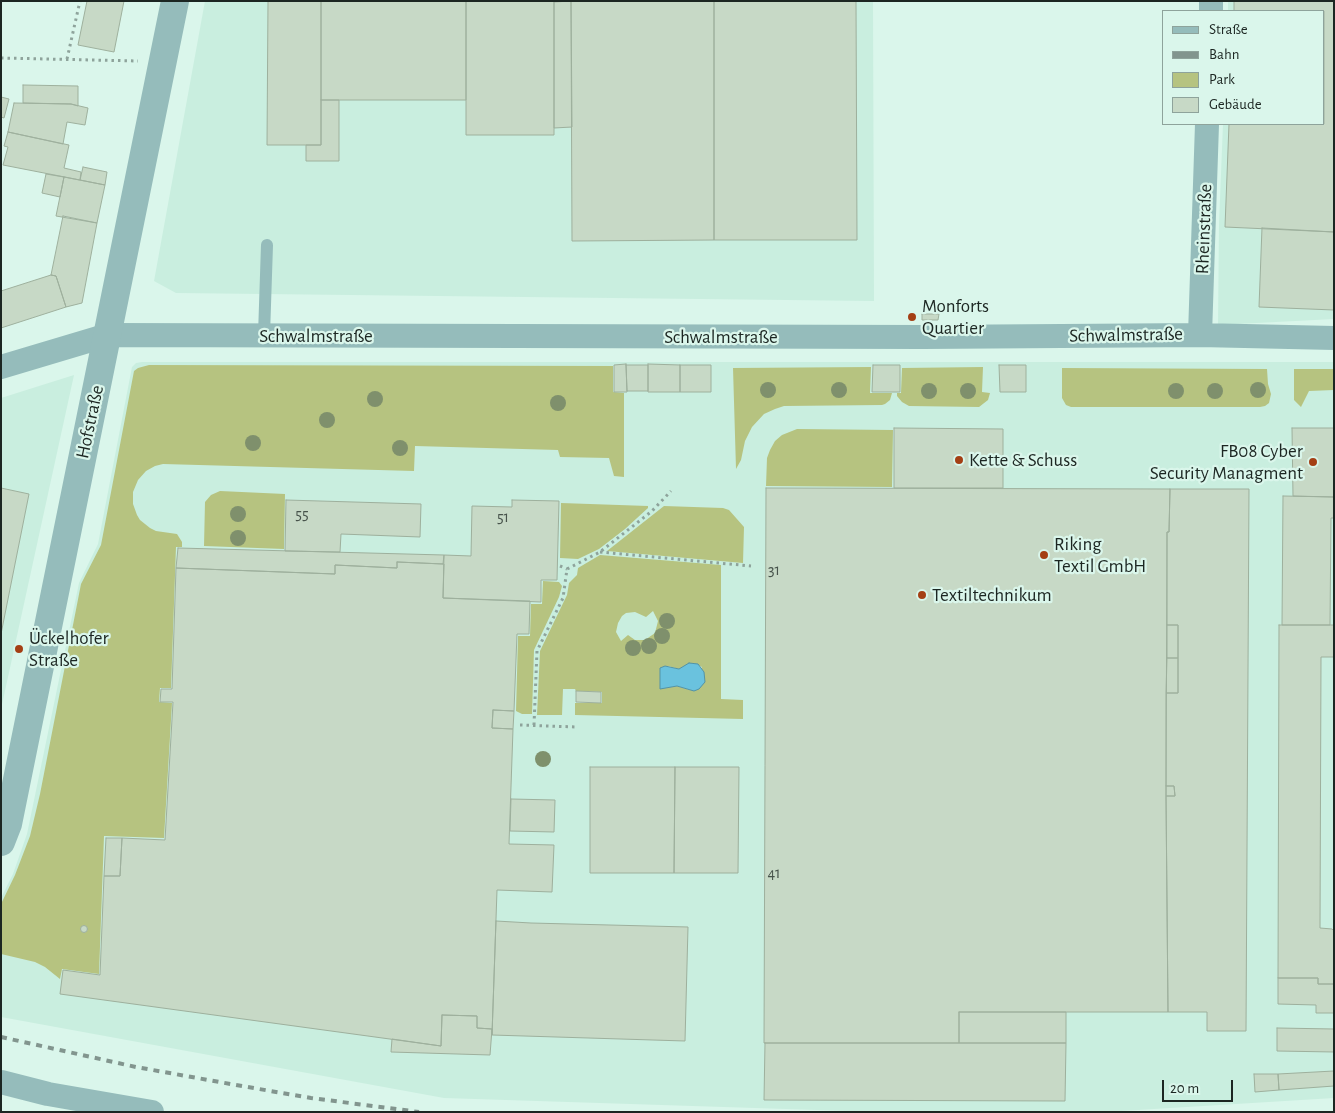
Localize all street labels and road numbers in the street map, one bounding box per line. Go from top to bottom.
street label: Rheinstraße [1191,183,1217,275]
street label: Schwalmstraße [1069,323,1183,347]
street label: Schwalmstraße [259,325,373,347]
street label: Schwalmstraße [664,326,778,348]
street label: Hofstraße [71,383,109,461]

